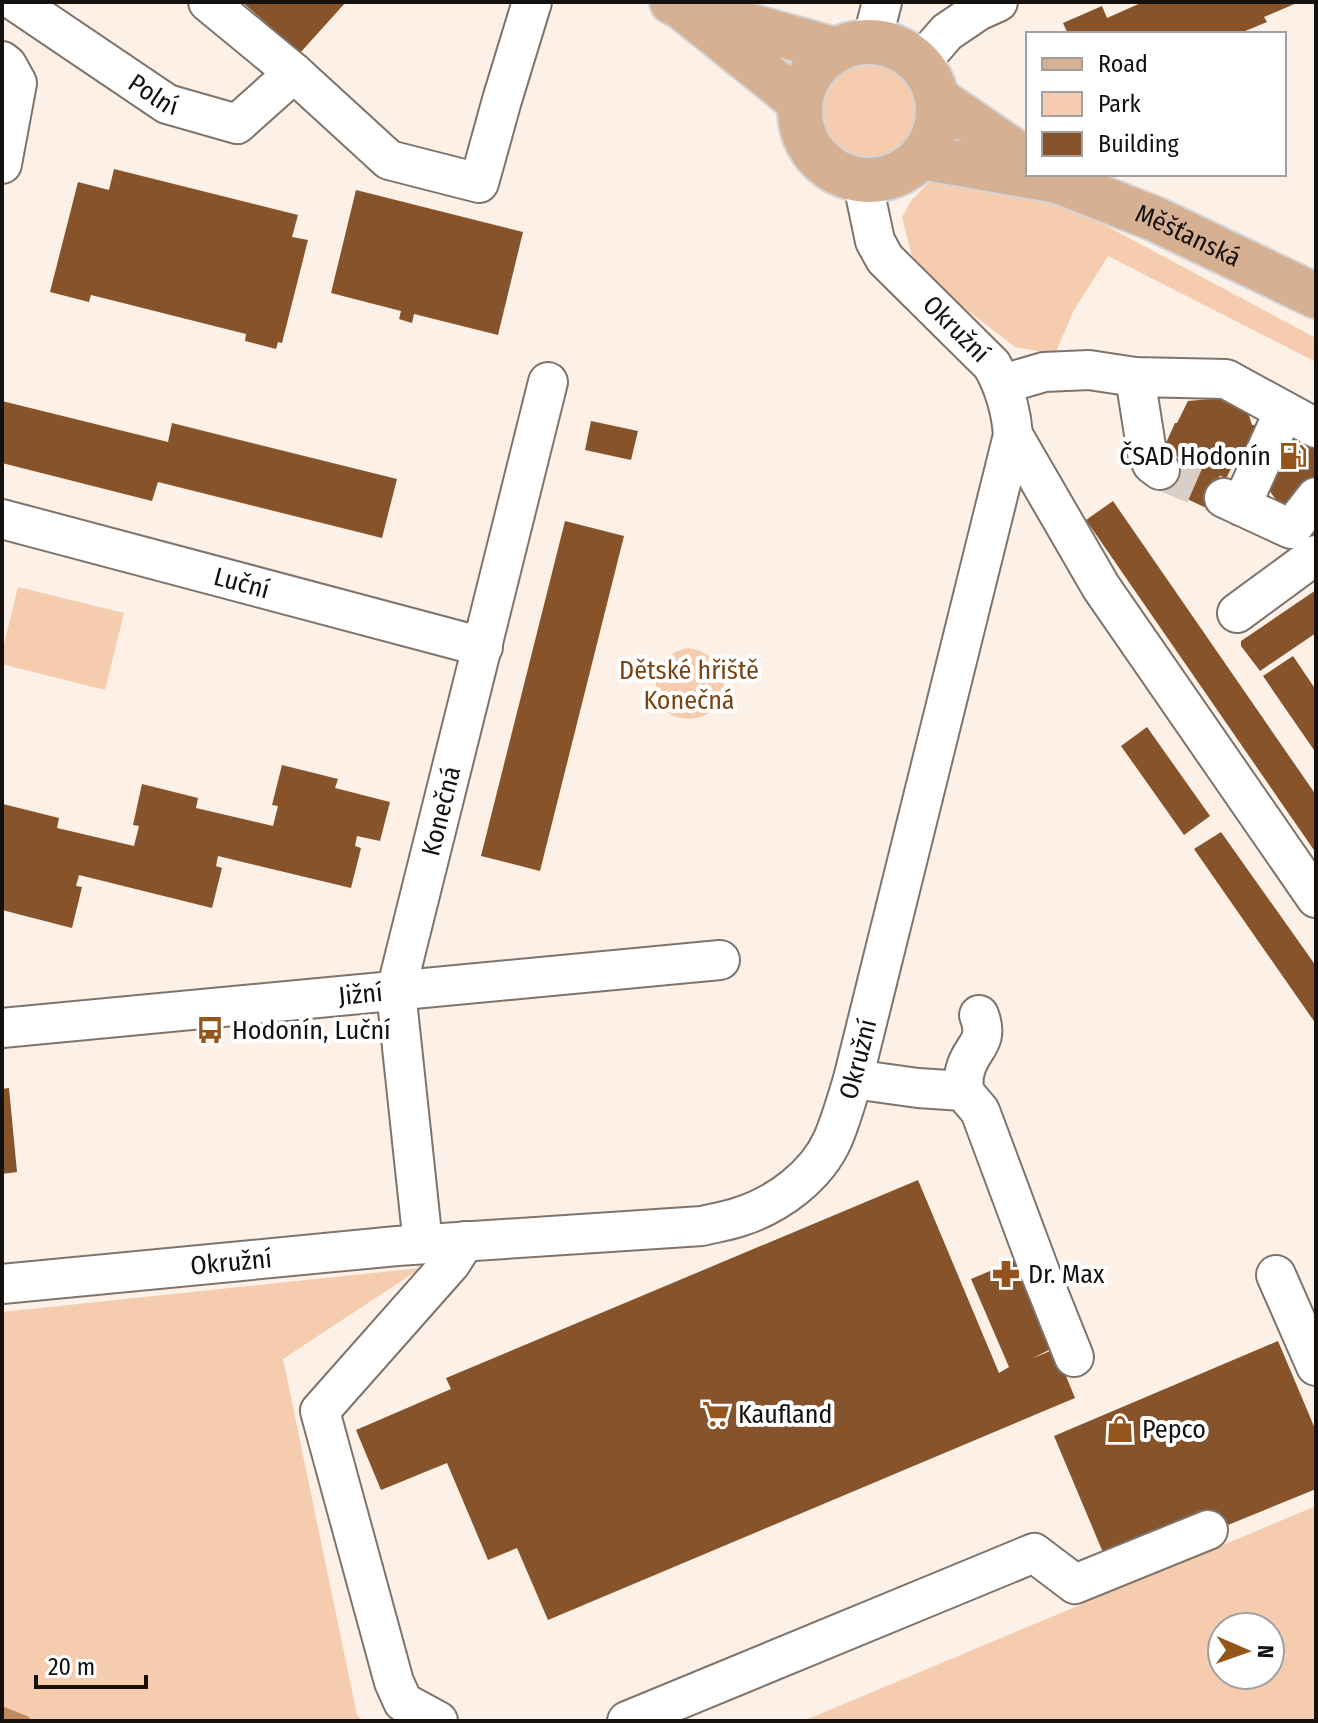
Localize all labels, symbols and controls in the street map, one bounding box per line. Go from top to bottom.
legend [1026,32,1286,176]
text: Road [1098,50,1148,78]
street label: Polní [123,67,181,122]
text: Park [1098,90,1141,118]
text: Building [1098,130,1180,158]
street label: Měšťanská [1131,197,1246,273]
street label: Okružní [916,289,996,369]
place label: ČSAD Hodonín [1119,441,1271,472]
fuel station icon: ČSAD Hodonín [1278,441,1308,471]
street label: Luční [211,561,273,605]
park label: Dětské hřiště Konečná [619,655,759,716]
street label: Konečná [415,763,467,859]
street label: Jižní [337,977,384,1012]
bus stop icon: Hodonín, Luční [195,1015,225,1045]
place label: Hodonín, Luční [232,1015,391,1046]
street label: Okružní [832,1016,883,1103]
street label: Okružní [189,1243,273,1281]
pharmacy icon: Dr. Max [991,1259,1021,1289]
place label: Dr. Max [1028,1259,1105,1290]
supermarket icon: Kaufland [701,1399,731,1429]
place label: Kaufland [738,1399,832,1430]
shop icon: Pepco [1105,1414,1135,1444]
place label: Pepco [1142,1414,1206,1445]
north arrow [1206,1611,1286,1691]
scale bar [36,1639,146,1689]
text: N [1252,1645,1279,1659]
text: 20 m [48,1653,95,1681]

